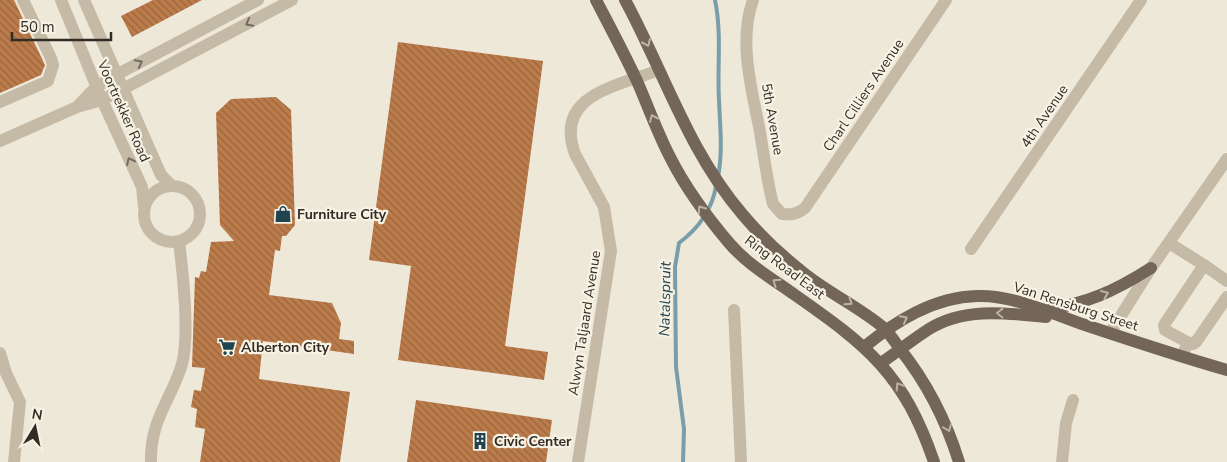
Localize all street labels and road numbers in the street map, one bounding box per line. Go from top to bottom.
street label: Charl Cilliers Avenue [819,35,908,155]
street label: Voortrekker Road [92,56,154,165]
street label: 4th Avenue [1016,81,1073,152]
street label: 5th Avenue [757,82,788,156]
street label: Ring Road East [741,231,829,304]
street label: Alwyn Taljaard Avenue [564,249,605,397]
street label: Van Rensburg Street [1010,277,1141,336]

